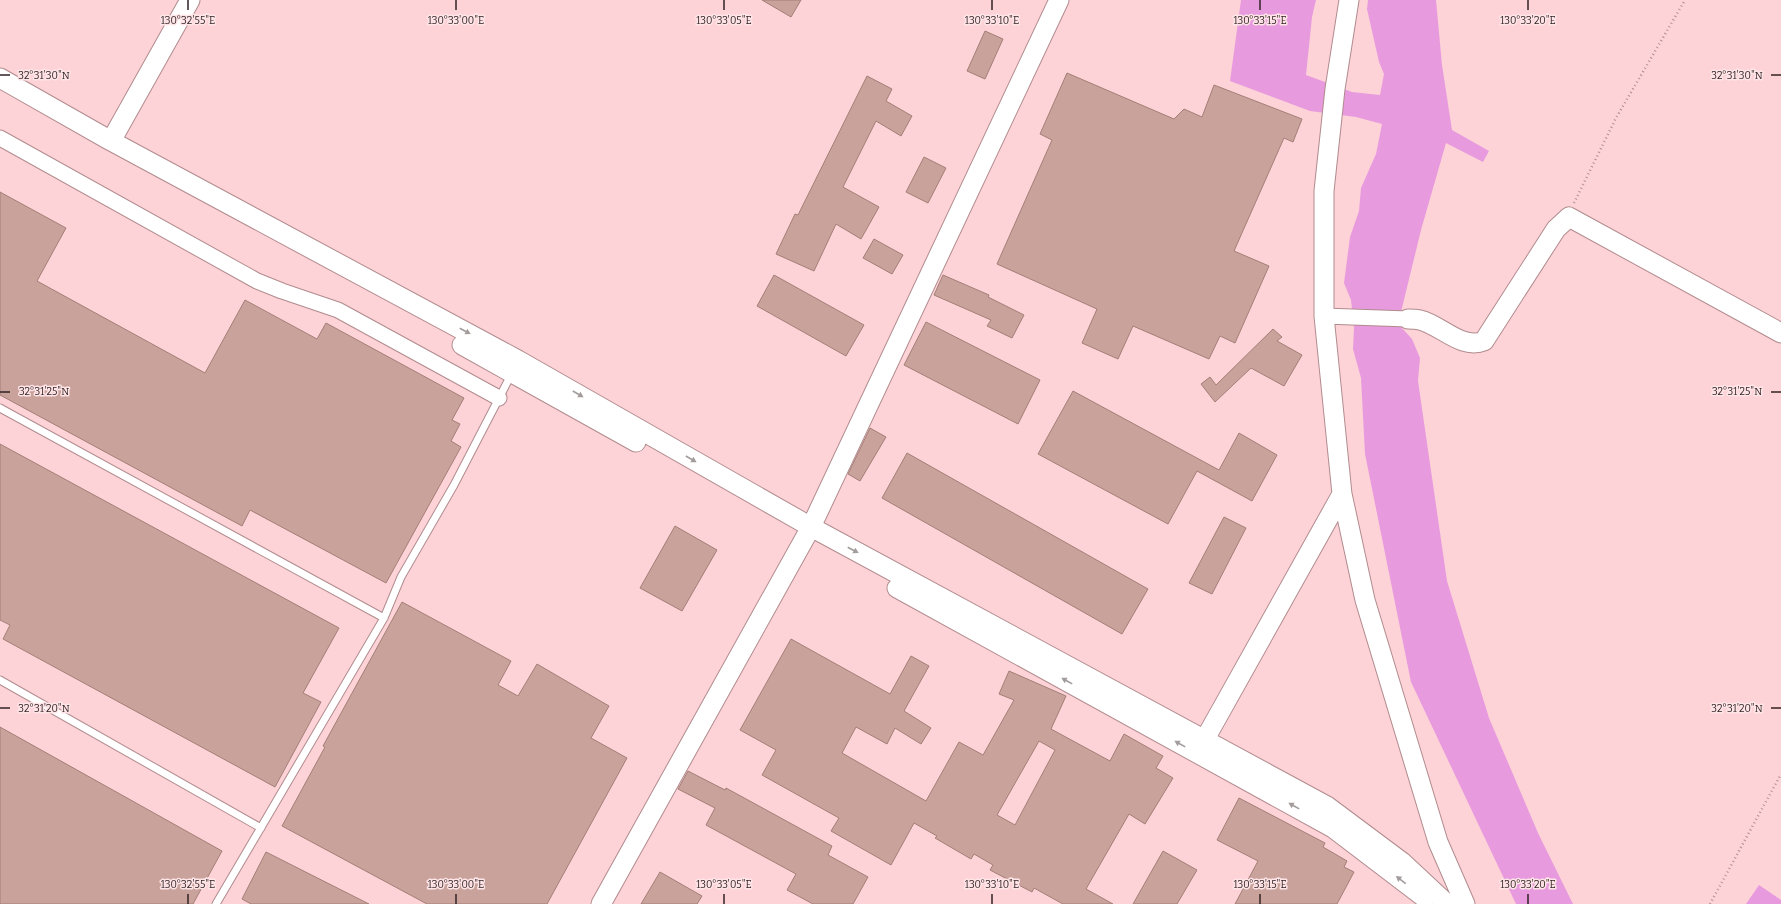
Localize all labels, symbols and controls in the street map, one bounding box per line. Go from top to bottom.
text: 130°32'55"E [161,15,215,27]
text: 130°33'00"E [428,15,484,27]
text: 130°33'05"E [696,15,752,27]
text: 130°33'10"E [965,15,1019,27]
text: 130°33'15"E [1233,15,1287,27]
text: 130°33'20"E [1500,15,1556,27]
text: 32°31'30"N [18,70,70,82]
text: 32°31'30"N [1711,70,1763,82]
one-way arrow [459,328,470,335]
text: 32°31'25"N [19,386,69,398]
text: 32°31'25"N [1712,386,1762,398]
one-way arrow [572,391,584,398]
one-way arrow [685,455,697,462]
one-way arrow [847,546,859,553]
one-way arrow [1061,678,1072,685]
text: 32°31'20"N [18,703,70,715]
text: 32°31'20"N [1711,703,1763,715]
one-way arrow [1175,740,1186,747]
one-way arrow [1289,803,1300,810]
one-way arrow [1396,876,1407,884]
text: 130°32'55"E [161,879,215,891]
text: 130°33'00"E [428,879,484,891]
text: 130°33'05"E [696,879,752,891]
text: 130°33'10"E [965,879,1019,891]
text: 130°33'15"E [1233,879,1287,891]
text: 130°33'20"E [1500,879,1556,891]

